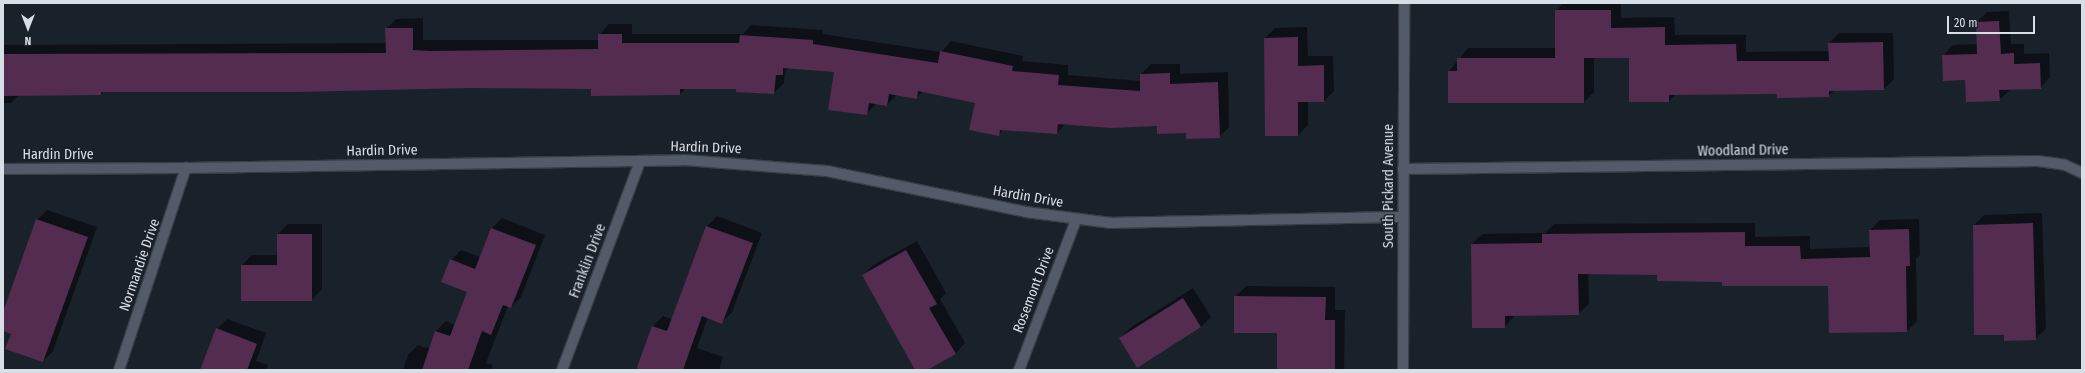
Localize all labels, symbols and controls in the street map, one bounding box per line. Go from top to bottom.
north arrow [8,8,48,48]
scale bar [1949,8,2037,34]
text: 20 m [1954,16,1978,30]
text: N [25,34,31,47]
street label: South Pickard Avenue [1381,124,1397,248]
street label: Hardin Drive [670,138,742,158]
street label: Hardin Drive [346,142,418,160]
street label: Woodland Drive [1697,142,1789,160]
street label: Hardin Drive [22,147,94,163]
street label: Hardin Drive [991,183,1065,211]
street label: Normandie Drive [116,217,164,313]
street label: Franklin Drive [566,221,610,301]
street label: Rosemont Drive [1010,245,1058,335]

